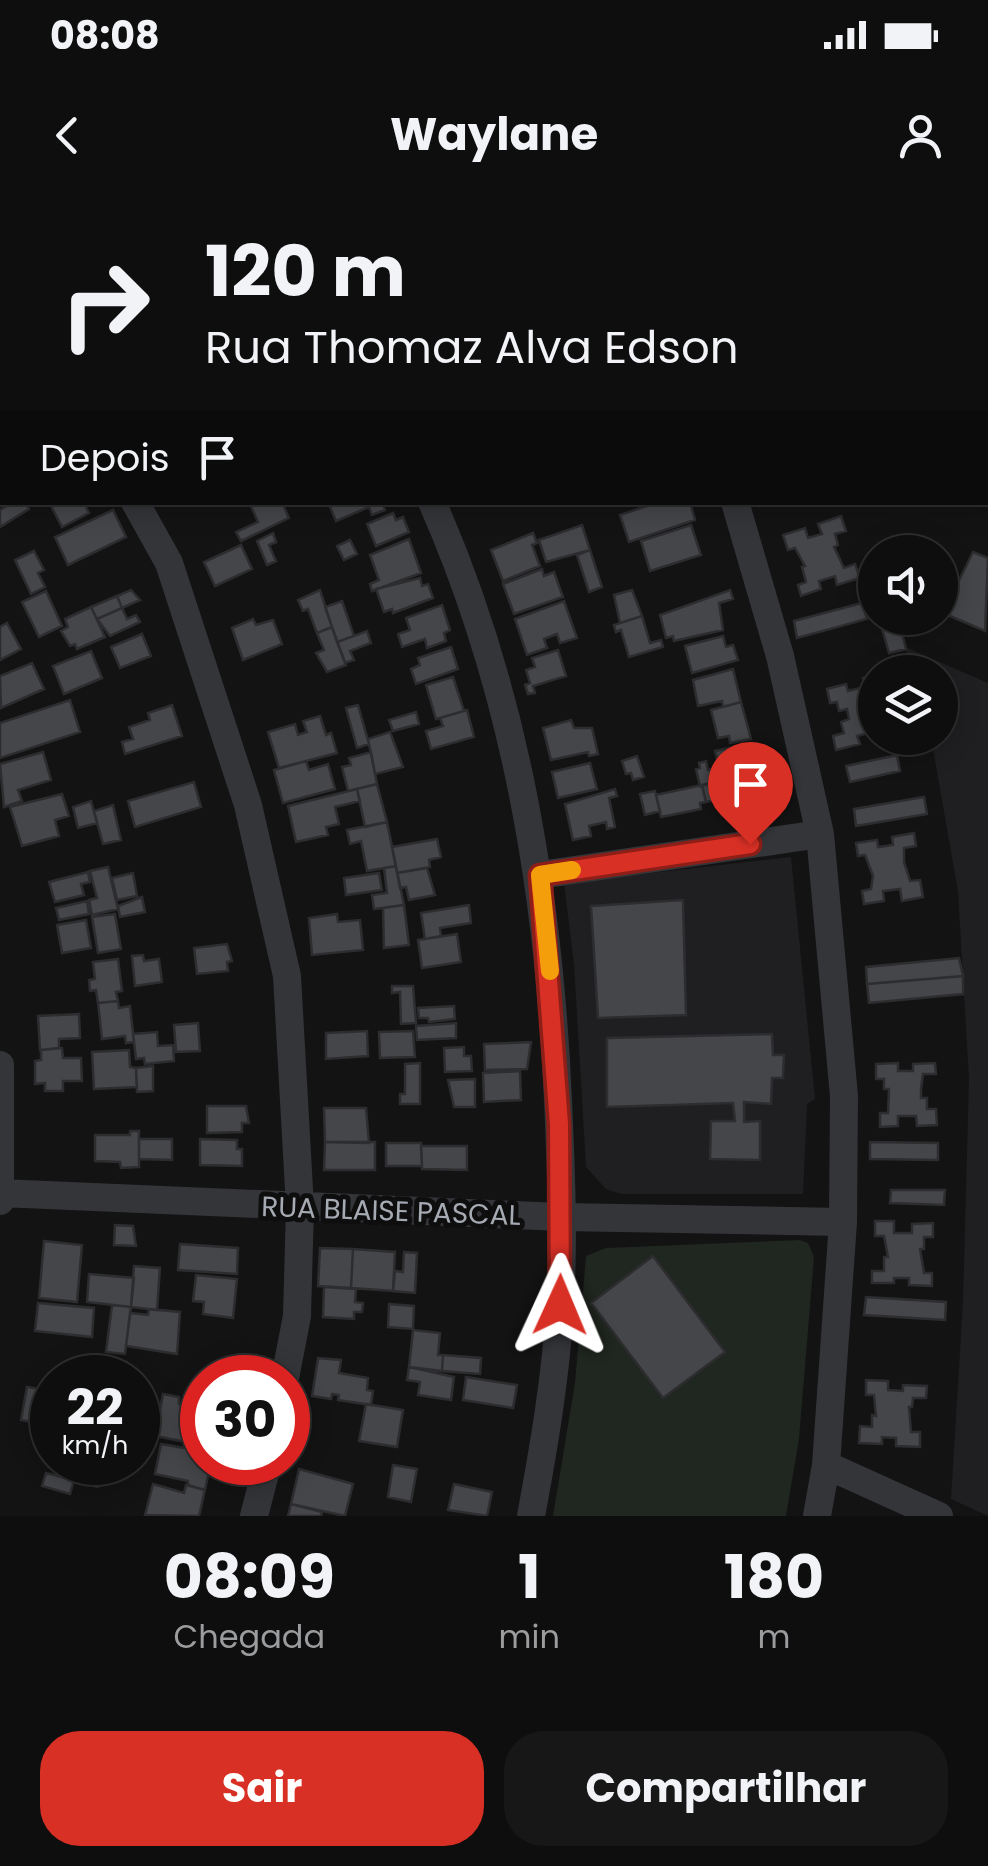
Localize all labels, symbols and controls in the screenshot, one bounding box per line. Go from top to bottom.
text: 08:08 [50,9,160,62]
text: Waylane [390,103,598,166]
icon: back [40,108,95,163]
icon: person [893,108,948,163]
text: 120 m [205,222,406,321]
icon: right [40,240,170,370]
text: Rua Thomaz Alva Edson [205,316,738,379]
icon: arrive [190,430,245,485]
text: Depois [40,431,170,484]
map controls [858,535,958,755]
button: sound [858,535,958,635]
button: layers [858,655,958,755]
pin [708,742,793,845]
icon: arrive [723,757,778,812]
street label: RUA BLAISE PASCAL [261,1187,521,1235]
position arrow [508,1253,612,1357]
speed limit sign: 30 [180,1355,310,1485]
text: 22 [66,1372,124,1443]
text: km/h [62,1428,128,1463]
text: 08:09 [164,1535,335,1619]
text: 1 [518,1535,541,1619]
text: 180 [724,1535,824,1619]
text: Chegada [174,1614,325,1659]
text: min [499,1614,560,1659]
text: m [757,1614,790,1659]
button: Sair [40,1731,484,1846]
button: Compartilhar [504,1731,948,1846]

